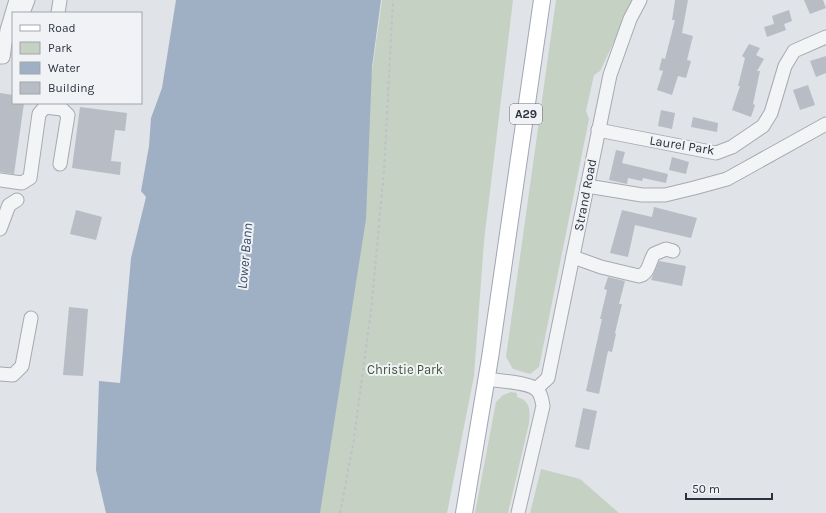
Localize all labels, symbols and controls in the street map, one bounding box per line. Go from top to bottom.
legend [12,12,142,104]
text: Road [48,21,76,35]
text: Park [48,41,73,55]
text: Water [48,61,81,75]
text: Building [48,81,95,95]
road number: A29 [510,104,542,124]
street label: Laurel Park [648,132,716,158]
street label: Strand Road [571,158,599,232]
water label: Lower Bann [234,222,256,290]
park label: Christie Park [367,362,443,377]
scale bar [686,475,772,501]
text: 50 m [692,482,720,496]

